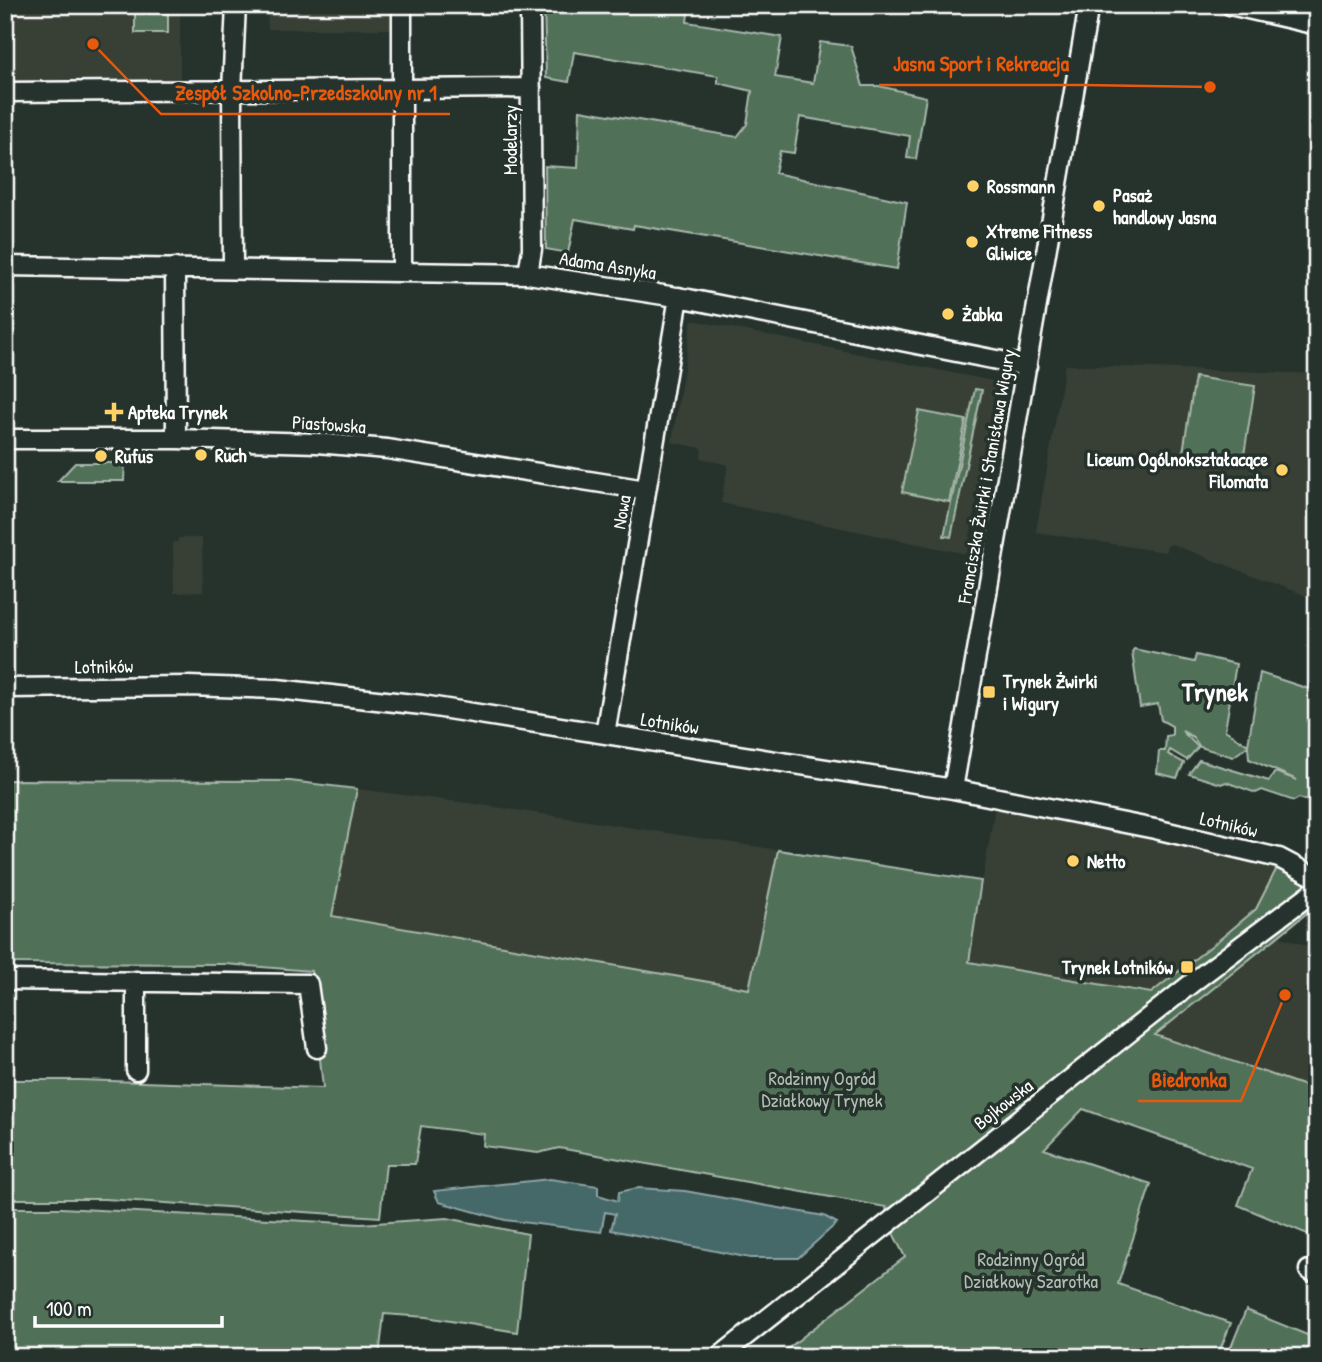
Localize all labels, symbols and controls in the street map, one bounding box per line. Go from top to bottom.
callout: Jasna Sport i Rekreacja [879,43,1083,85]
text: Jasna Sport i Rekreacja [893,49,1070,79]
callout: Zespół Szkolno-Przedszkolny nr 1 [161,72,450,114]
text: Zespół Szkolno-Przedszkolny nr 1 [175,78,437,108]
street label: Modelarzy [497,105,523,175]
place label: Rossmann [987,173,1056,199]
marker: Rossmann [965,178,981,194]
place label: Pasaż handlowy Jasna [1113,182,1217,231]
marker: Pasaż handlowy Jasna [1091,198,1107,214]
place label: Xtreme Fitness Gliwice [986,218,1093,266]
marker: Xtreme Fitness Gliwice [964,234,980,250]
street label: Adama Asnyka [558,245,659,286]
place label: Żabka [962,301,1003,327]
marker: Żabka [940,306,956,322]
street label: Franciszka Żwirki i Stanisława Wigury [951,347,1021,606]
place label: Apteka Trynek [128,399,228,426]
marker: Apteka Trynek [106,404,122,420]
street label: Piastowska [291,408,367,440]
place label: Ruch [215,442,247,468]
place label: Rufus [115,443,154,469]
place label: Liceum Ogólnokształacące Filomata [1087,446,1269,494]
marker: Ruch [193,447,209,463]
marker: Rufus [93,448,109,464]
marker: Liceum Ogólnokształacące Filomata [1274,462,1290,478]
street label: Nowa [605,492,637,531]
street label: Lotników [75,652,134,680]
place label: Trynek Żwirki i Wigury [1002,668,1098,717]
district label: Trynek [1181,674,1248,710]
marker: Trynek Żwirki i Wigury [981,684,997,700]
street label: Lotników [639,706,701,740]
street label: Lotników [1198,805,1261,843]
place label: Netto [1087,848,1126,874]
marker: Netto [1065,853,1081,869]
place label: Trynek Lotników [1061,954,1173,981]
marker: Trynek Lotników [1179,959,1195,975]
callout: Biedronka [1138,1059,1241,1101]
park label: Rodzinny Ogród Działkowy Trynek [761,1065,883,1113]
text: Biedronka [1152,1065,1227,1094]
street label: Bojkowska [968,1072,1039,1135]
park label: Rodzinny Ogród Działkowy Szarotka [964,1246,1099,1294]
scale bar [35,1285,222,1329]
text: 100 m [46,1294,92,1323]

